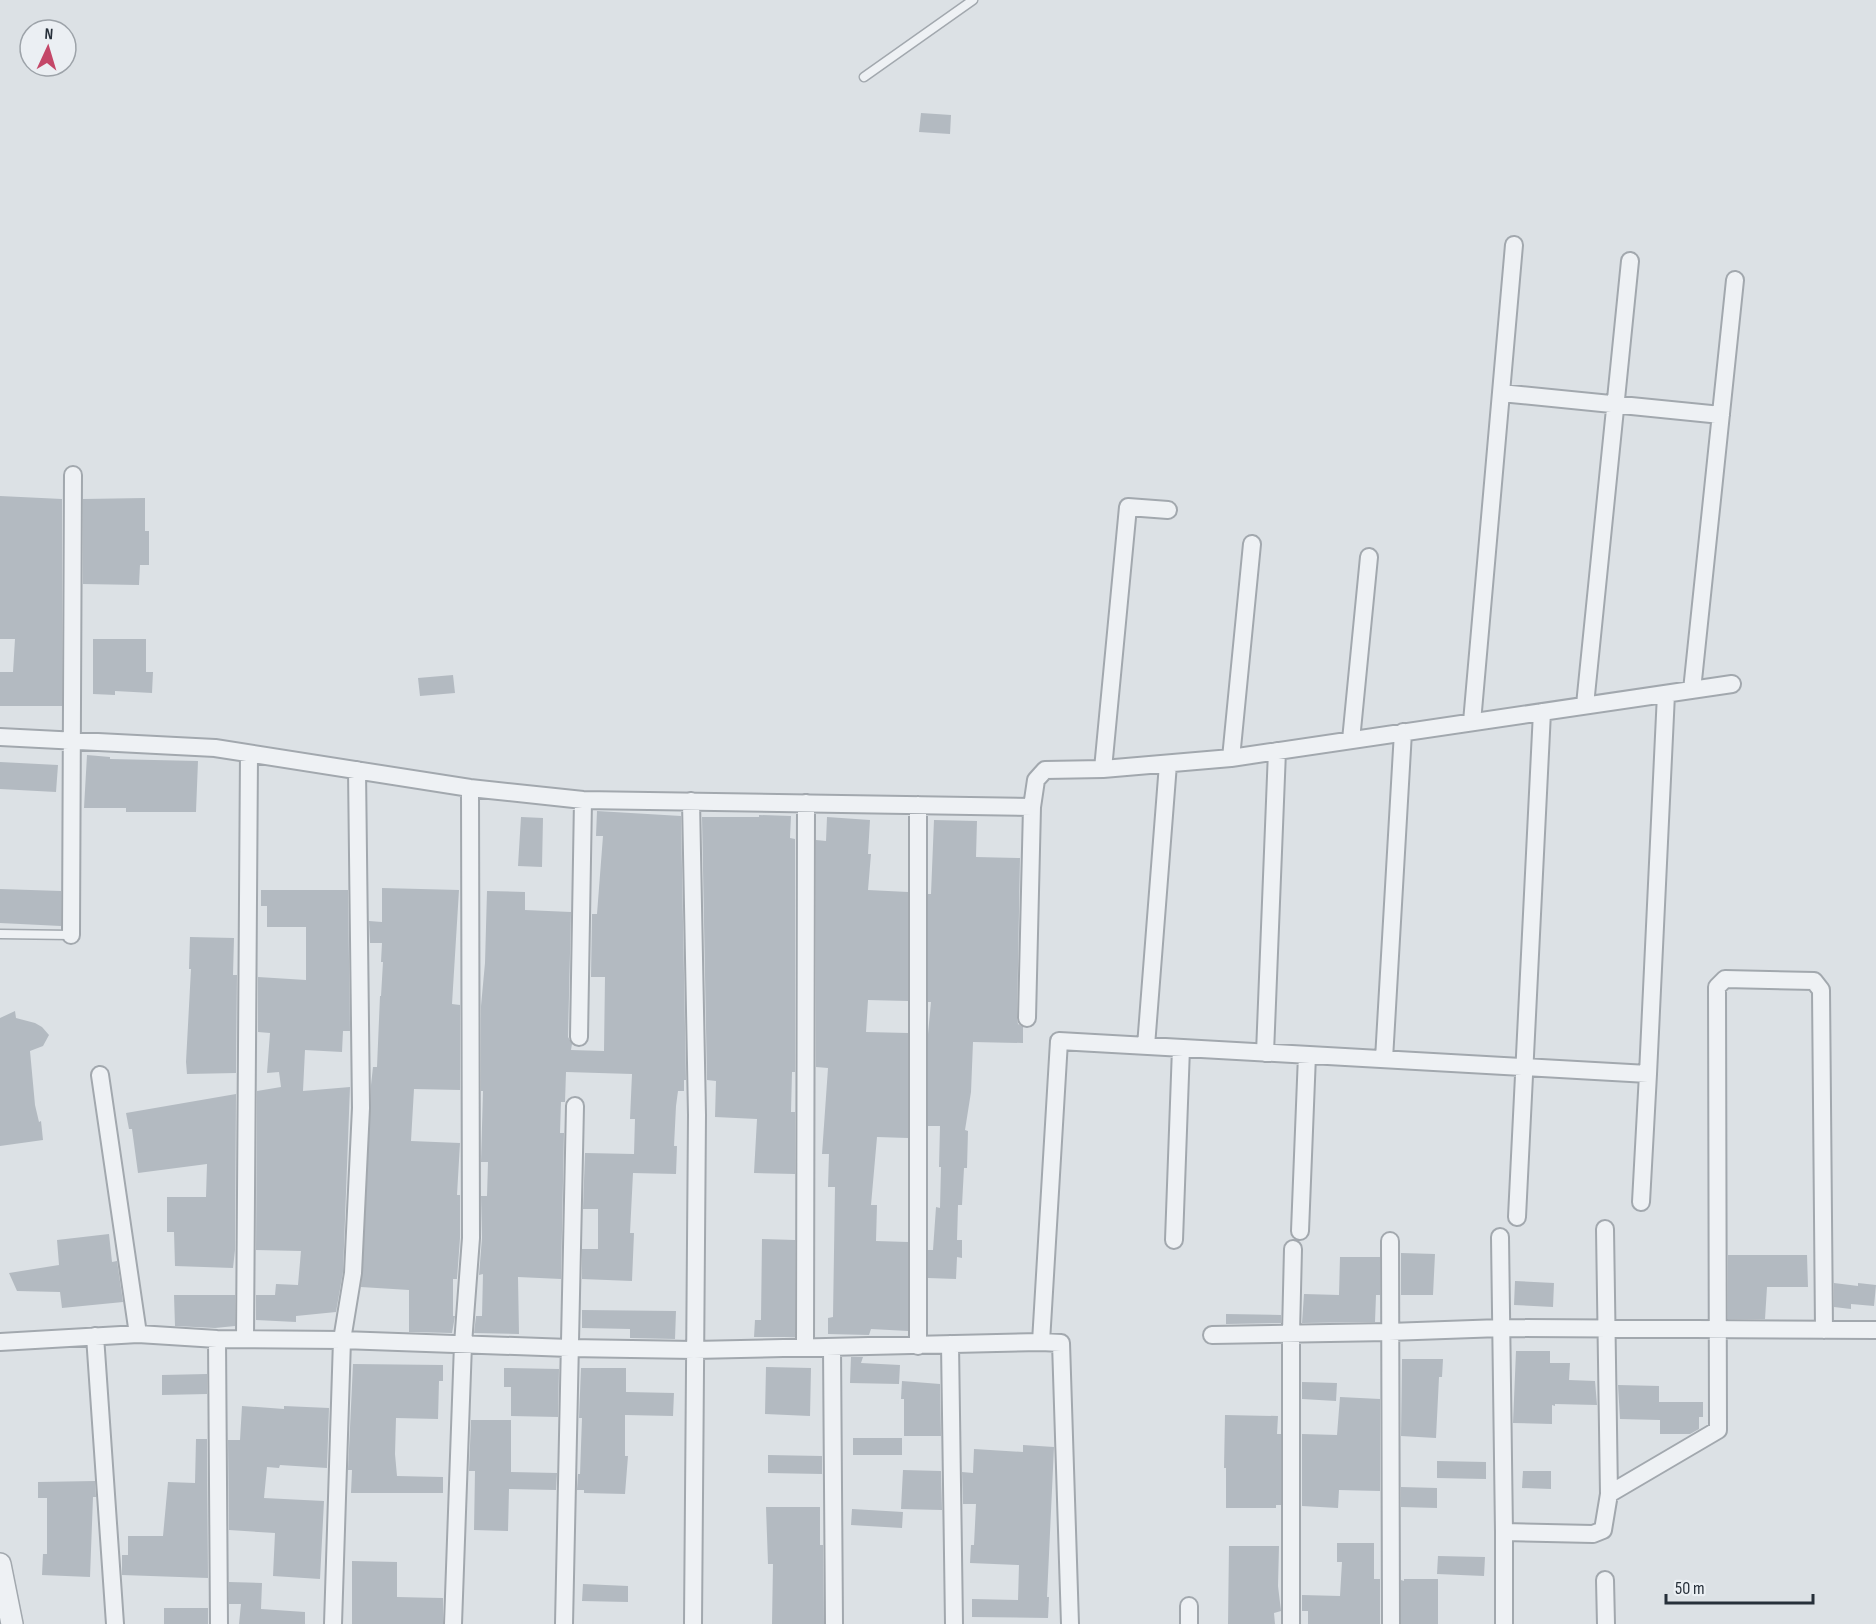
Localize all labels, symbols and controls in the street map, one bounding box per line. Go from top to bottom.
north arrow [18,18,78,78]
text: N [44,25,54,44]
scale bar [1666,1567,1813,1605]
text: 50 m [1675,1578,1705,1599]

